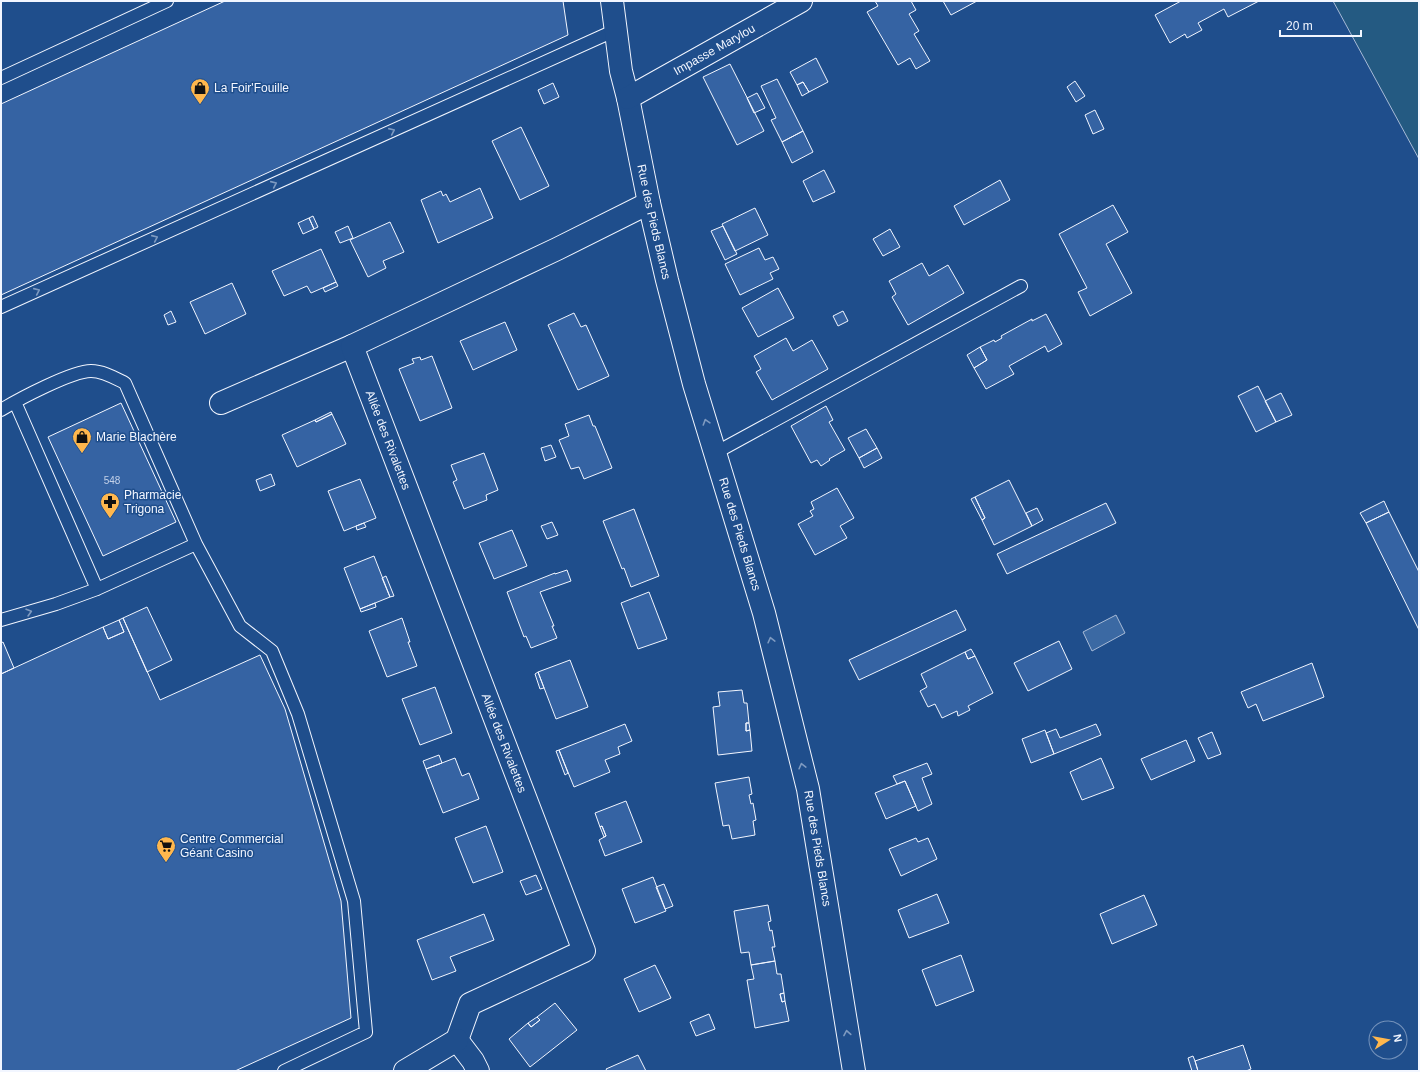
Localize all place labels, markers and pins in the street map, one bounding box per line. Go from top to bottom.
shop icon: La Foir'Fouille [189,77,211,105]
place label: La Foir'Fouille [214,81,289,95]
shop icon: Marie Blachère [71,426,93,454]
place label: Marie Blachère [96,430,177,444]
place label: Pharmacie Trigona [124,488,182,516]
pharmacy icon: Pharmacie Trigona [99,491,121,519]
place label: Centre Commercial Géant Casino [180,832,283,860]
supermarket icon: Centre Commercial Géant Casino [155,835,177,863]

